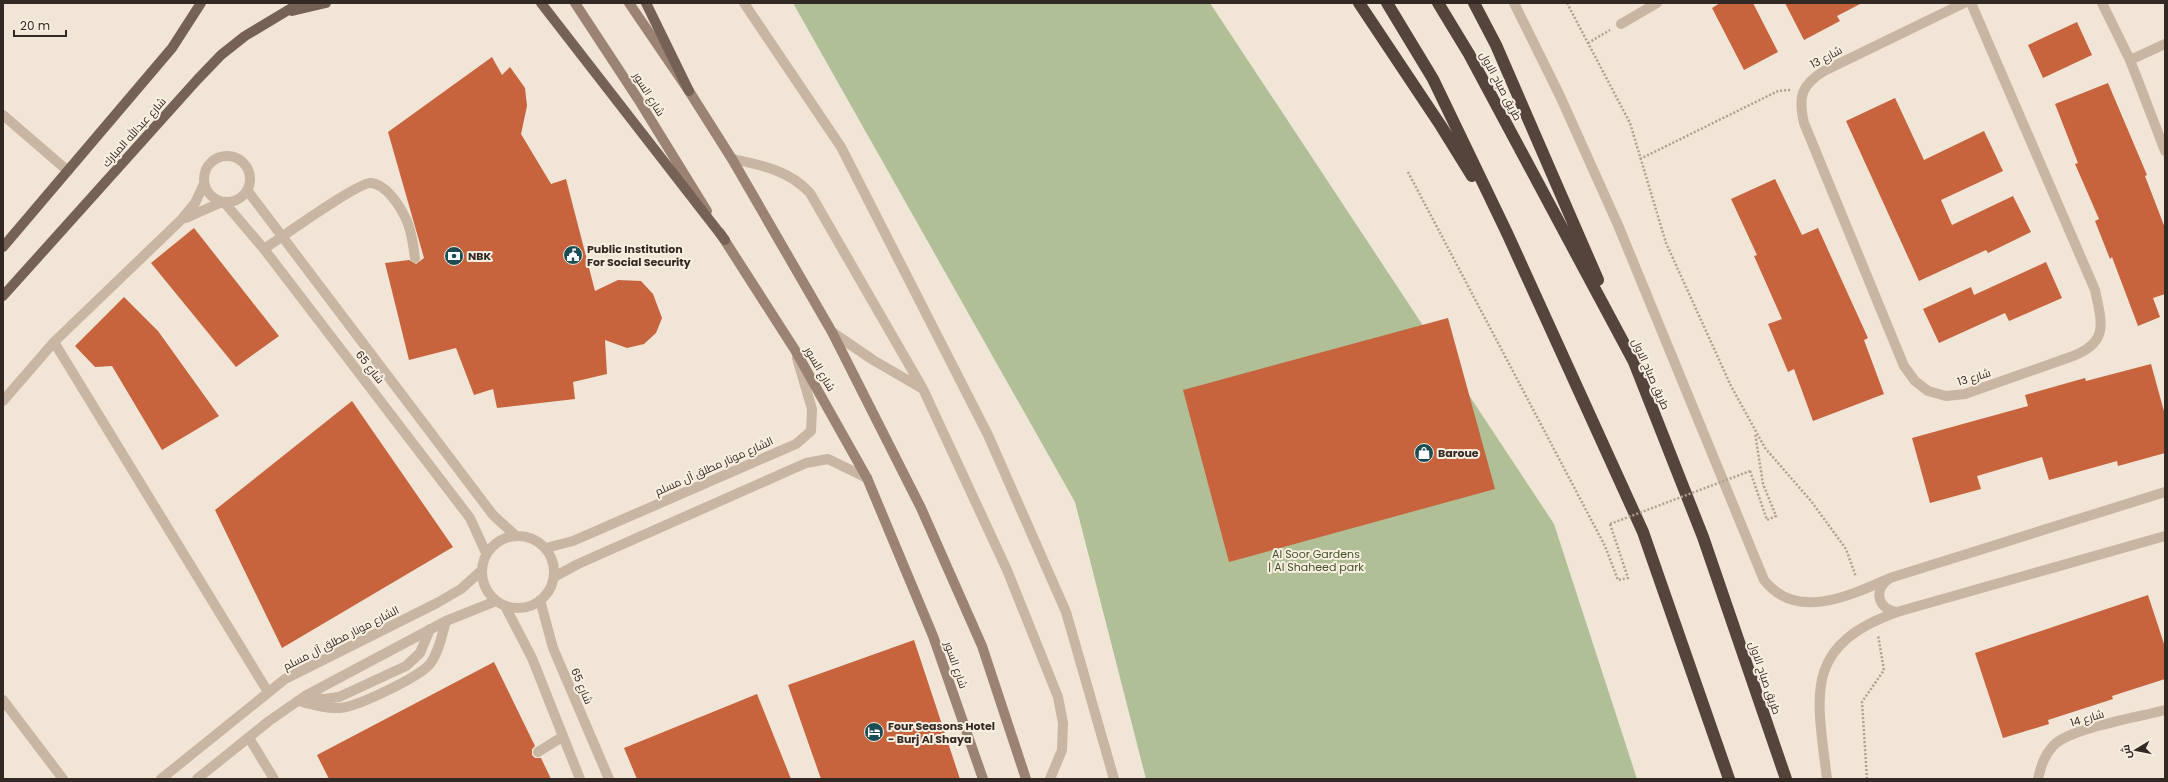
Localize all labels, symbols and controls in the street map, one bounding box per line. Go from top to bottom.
scale bar [14,12,66,38]
text: 20 m [20,17,50,34]
street label: شارع 13 [1807,42,1845,72]
street label: طريق صباح الاول [1476,49,1526,123]
street label: شارع السور [629,68,669,119]
street label: شارع عبدالله المبارك [98,94,170,170]
place label: Public Institution For Social Security [587,241,691,270]
public building icon: Public Institution For Social Security [562,244,584,266]
bank icon: NBK [443,245,465,267]
place label: NBK [468,248,492,264]
street label: طريق صباح الاول [1628,336,1674,412]
street label: شارع السور [800,343,839,394]
street label: شارع 65 [352,347,388,387]
street label: شارع 13 [1955,364,1993,390]
street label: الشارع مونار مطلق آل مسلم [652,433,776,499]
shop icon: Baroue [1413,442,1435,464]
place label: Baroue [1438,445,1479,461]
park label: Al Soor Gardens | Al Shaheed park [1268,546,1364,575]
street label: الشارع مونار مطلق آل مسلم [280,602,402,674]
street label: شارع السور [940,638,972,691]
street label: طريق صباح الاول [1745,639,1785,717]
street label: شارع 65 [567,665,597,707]
street label: شارع 14 [2068,706,2106,730]
place label: Four Seasons Hotel - Burj Al Shaya [888,718,995,747]
hotel icon: Four Seasons Hotel - Burj Al Shaya [863,721,885,743]
north arrow [2116,730,2156,770]
text: ش [2117,743,2135,760]

